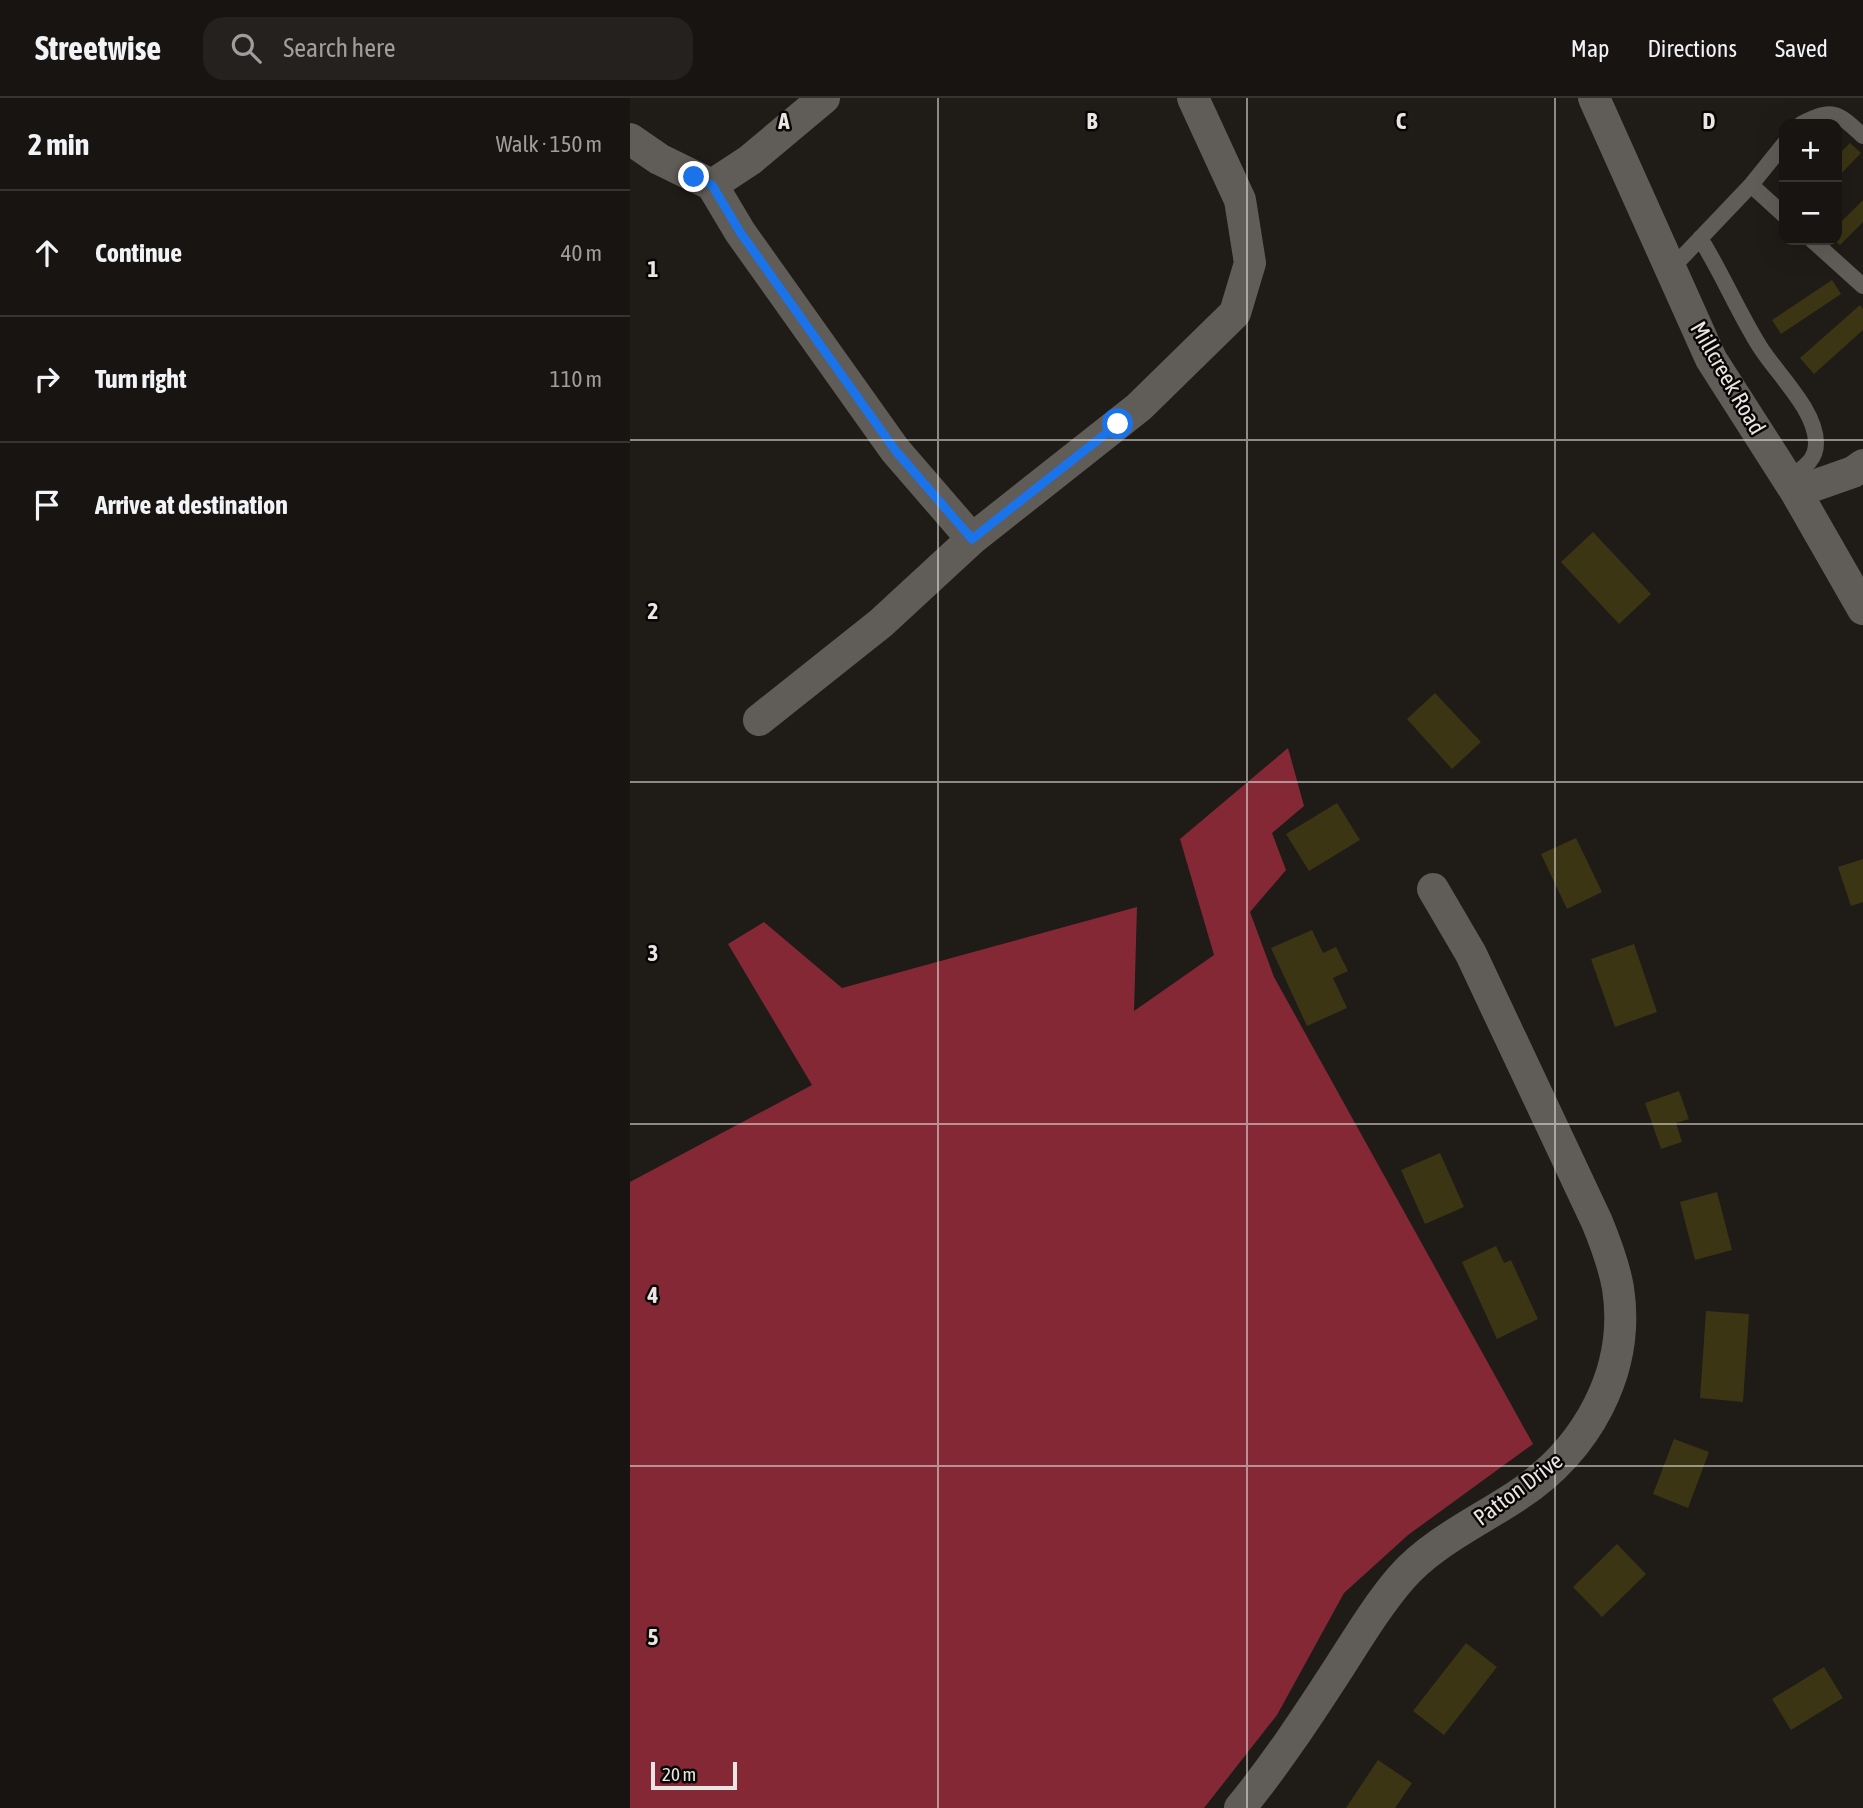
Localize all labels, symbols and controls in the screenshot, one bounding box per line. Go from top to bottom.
search box [203,17,693,80]
text: Streetwise [35,29,161,67]
icon: search [227,29,265,67]
text: Search here [283,33,396,63]
text: Map [1571,35,1609,62]
text: Directions [1647,35,1737,62]
text: Saved [1775,35,1828,62]
text: A [777,108,790,134]
text: B [1087,108,1098,134]
text: C [1396,108,1407,134]
text: D [1703,108,1716,134]
map controls [1779,119,1842,245]
button: + [1779,119,1842,182]
text: 2 min [28,127,89,161]
text: Walk · 150 m [496,131,602,157]
route end [678,161,709,192]
button: − [1779,182,1842,245]
icon: ahead [28,234,66,272]
text: Continue [95,238,182,268]
text: 40 m [561,240,602,266]
text: 1 [648,256,659,282]
street label: Millcreek Road [1685,317,1771,439]
icon: right [28,360,66,398]
text: Turn right [95,364,186,394]
text: 110 m [550,366,602,392]
route start [1102,408,1133,439]
icon: arrive [28,486,66,524]
text: Arrive at destination [95,490,288,520]
text: 2 [648,598,658,624]
text: 3 [648,940,658,966]
text: 4 [647,1282,659,1308]
street label: Patton Drive [1469,1447,1567,1531]
text: 5 [648,1624,659,1650]
scale bar [651,1759,737,1791]
text: 20 m [662,1763,696,1785]

